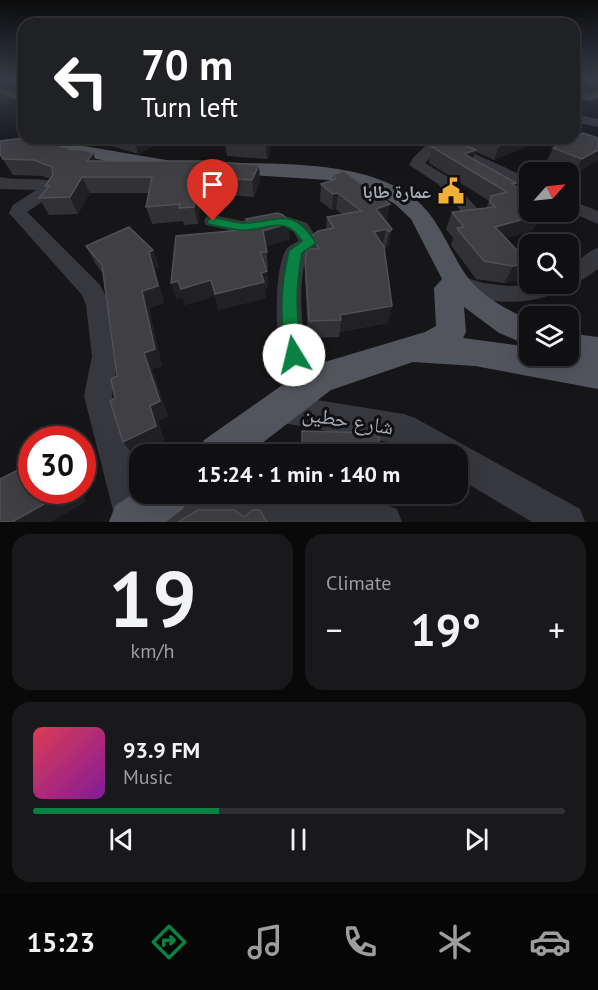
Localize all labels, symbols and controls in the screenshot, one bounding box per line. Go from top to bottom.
text: 70 m [141,37,233,92]
icon: left [42,42,120,120]
text: Turn left [141,90,238,124]
pin [187,159,238,221]
north arrow [519,162,579,222]
map controls [519,162,579,366]
icon: arrive [196,168,229,201]
public building icon: عمارة طابا [436,176,466,206]
place label: عمارة طابا [362,180,431,203]
button: search [519,234,579,294]
button: layers [519,306,579,366]
position arrow [262,323,326,387]
street label: شارع حطين [300,399,396,441]
speed limit sign: 30 [18,426,96,504]
text: 15:24 · 1 min · 140 m [197,460,400,488]
text: 19 [108,548,197,649]
text: Climate [326,570,392,596]
text: 19° [410,600,481,658]
text: − [326,608,343,651]
text: + [548,608,565,651]
text: km/h [131,638,174,664]
text: 93.9 FM [123,736,200,764]
text: Music [123,764,172,790]
icon: previous [105,823,138,856]
icon: pause [282,823,315,856]
icon: next [460,823,493,856]
icon: directions [148,921,190,963]
icon: music [244,921,286,963]
icon: phone [339,921,381,963]
icon: climate [434,921,476,963]
icon: car [529,921,571,963]
text: 15:23 [27,925,95,959]

